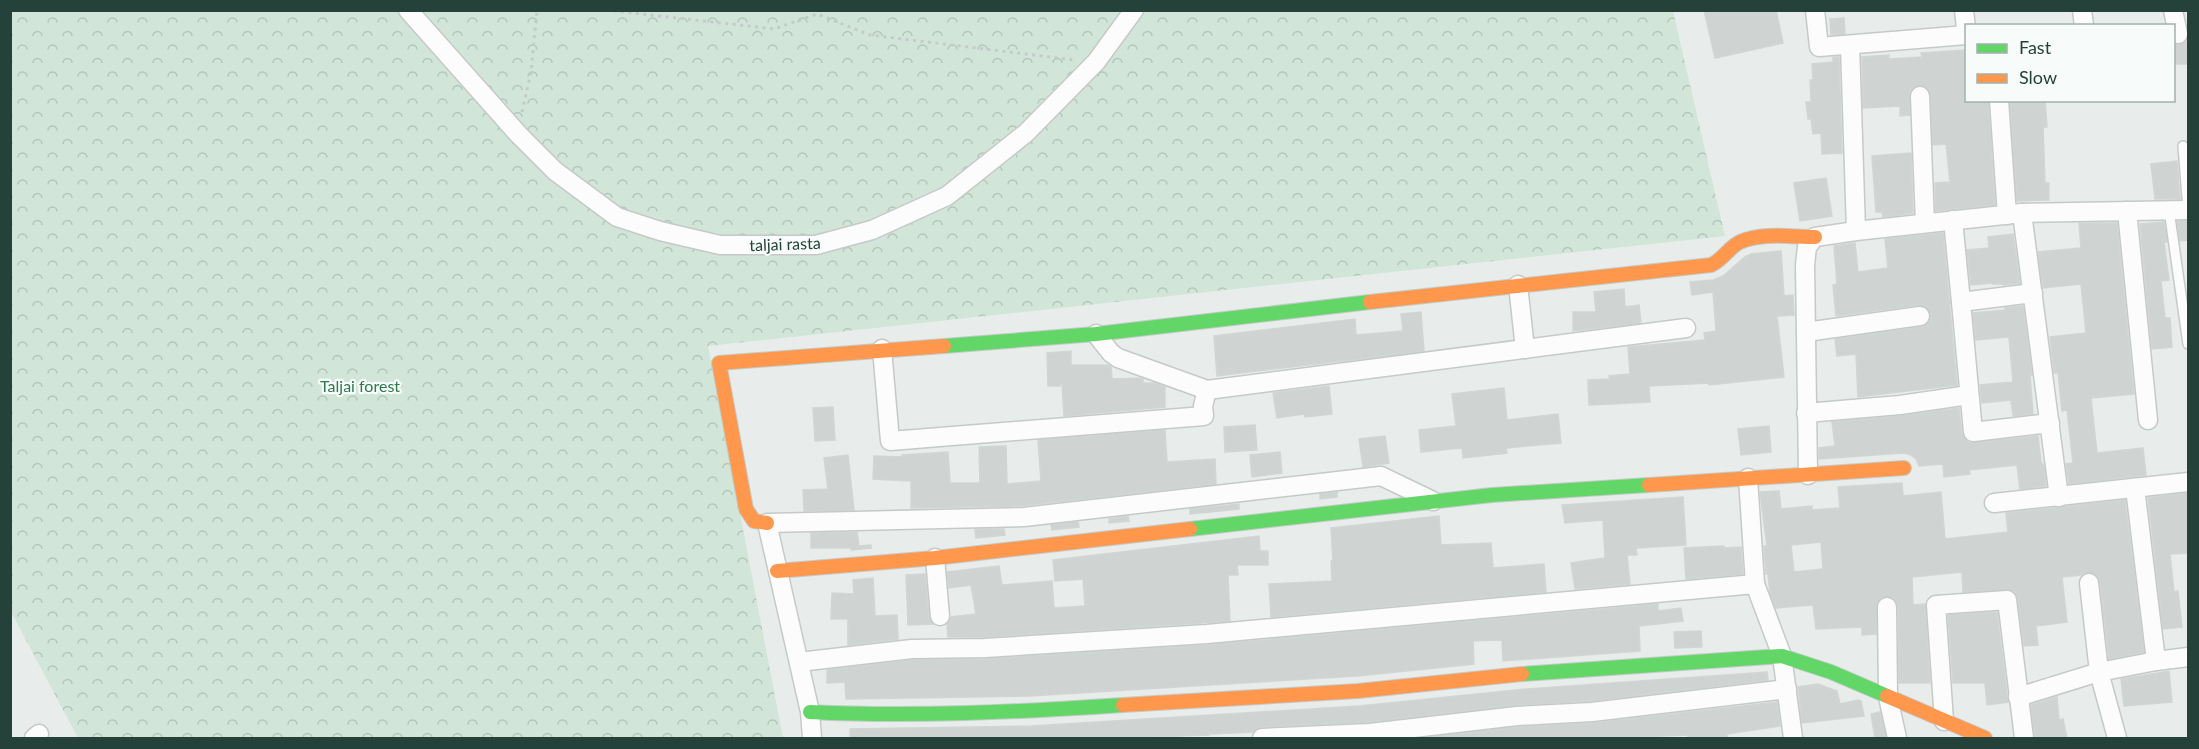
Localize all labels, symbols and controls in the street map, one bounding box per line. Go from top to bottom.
legend [1965,24,2175,102]
text: Fast [2019,36,2052,58]
text: Slow [2019,66,2057,88]
street label: taljai rasta [749,233,821,254]
park label: Taljai forest [320,376,400,395]

